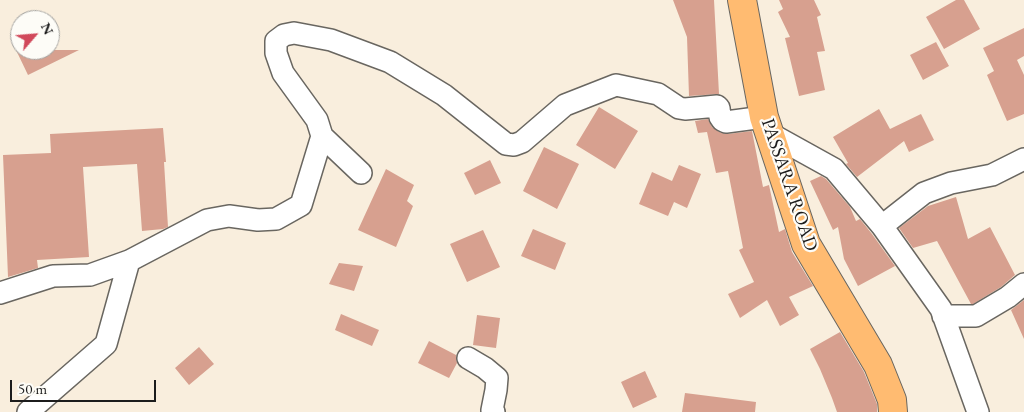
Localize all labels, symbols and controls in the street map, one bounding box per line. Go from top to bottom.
north arrow [10,10,60,60]
text: N [37,20,58,38]
street label: PASSARA ROAD [756,116,822,254]
scale bar [12,370,159,402]
text: 50 m [18,379,47,398]

